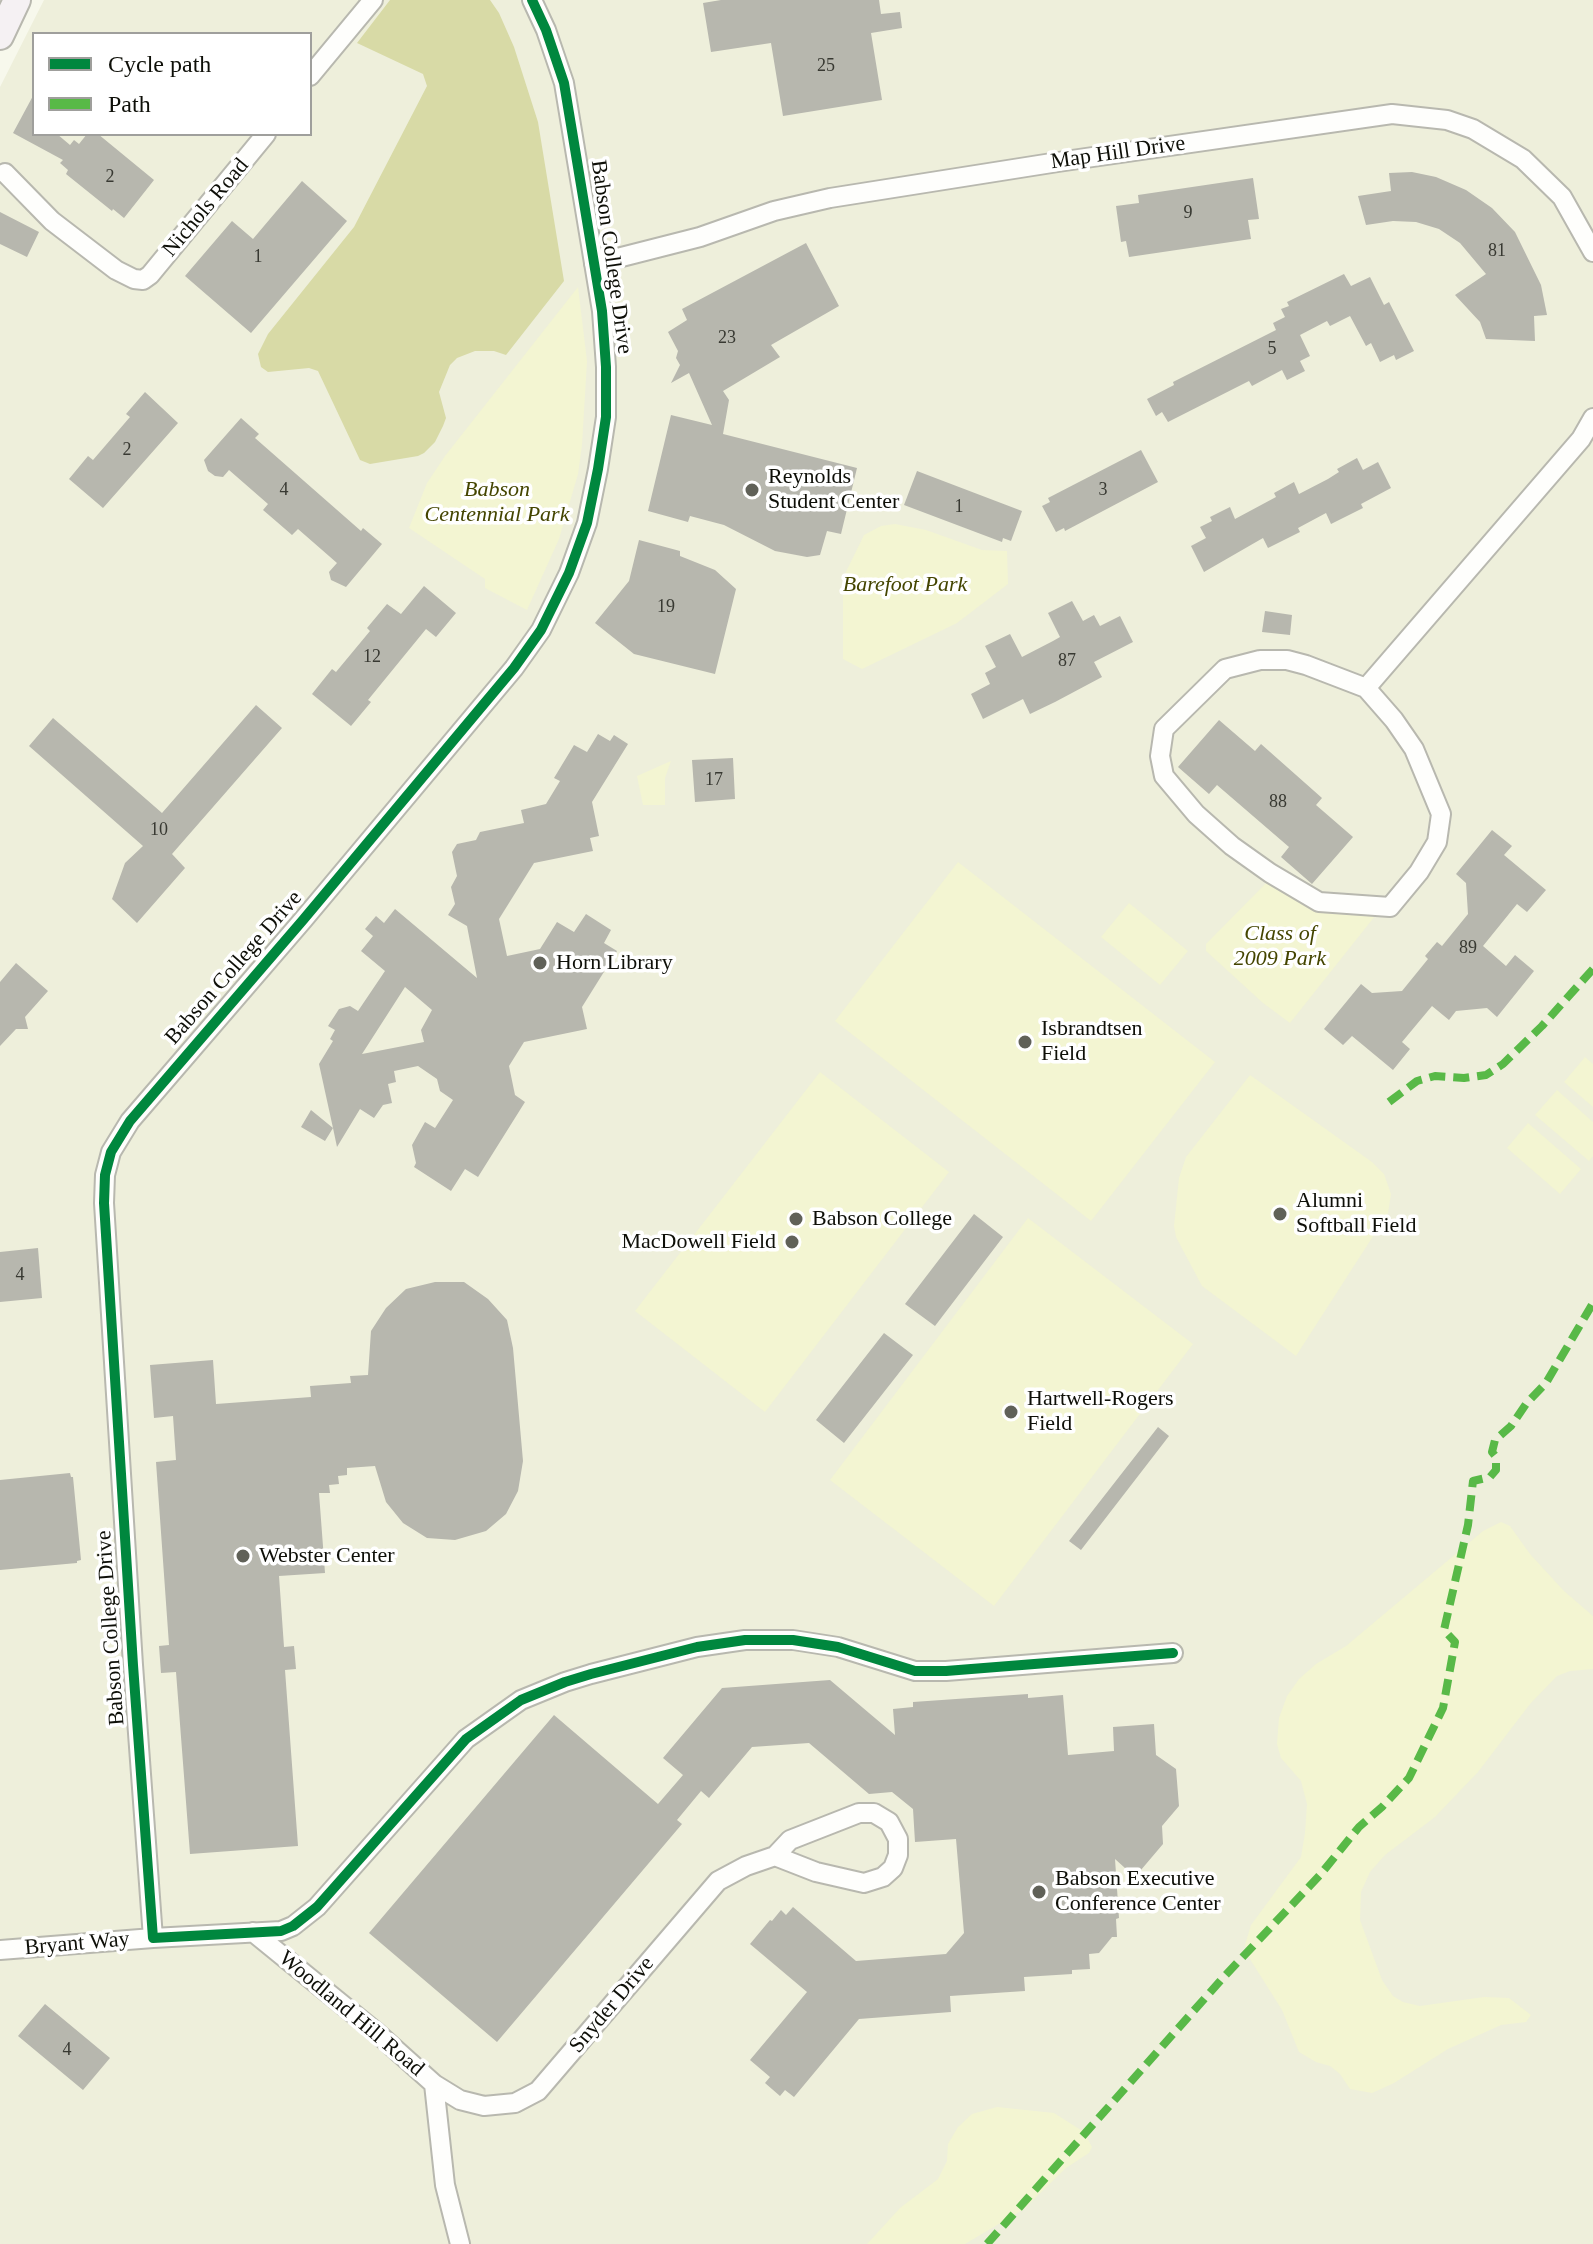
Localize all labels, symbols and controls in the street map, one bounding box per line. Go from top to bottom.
legend [32,32,312,136]
text: Cycle path [108,51,211,77]
house number: 25 [817,55,835,77]
text: Path [108,91,151,117]
street label: Map Hill Drive [1049,130,1187,176]
street label: Nichols Road [157,153,255,263]
street label: Babson College Drive [584,158,638,356]
house number: 2 [106,166,114,188]
house number: 9 [1184,202,1192,224]
house number: 81 [1488,240,1506,262]
house number: 1 [254,246,262,268]
house number: 23 [718,327,736,349]
house number: 5 [1268,338,1276,360]
house number: 2 [122,439,132,461]
place label: Reynolds Student Center [768,464,899,516]
park label: Babson Centennial Park [425,477,569,528]
house number: 4 [280,479,288,501]
house number: 3 [1098,479,1108,501]
marker: Reynolds Student Center [743,481,761,499]
house number: 1 [954,496,964,518]
park label: Barefoot Park [843,572,967,598]
house number: 19 [657,596,675,618]
house number: 12 [363,646,381,668]
house number: 87 [1058,650,1076,672]
house number: 17 [705,769,723,791]
house number: 88 [1269,791,1287,813]
house number: 10 [150,819,168,841]
street label: Babson College Drive [160,886,308,1050]
park label: Class of 2009 Park [1234,921,1326,972]
house number: 89 [1459,937,1477,959]
place label: Horn Library [556,950,673,976]
marker: Horn Library [531,954,549,972]
place label: Isbrandtsen Field [1041,1016,1142,1068]
marker: Isbrandtsen Field [1016,1033,1034,1051]
place label: Alumni Softball Field [1296,1188,1416,1240]
marker: Alumni Softball Field [1271,1205,1289,1223]
place label: Babson College [812,1206,952,1232]
marker: Babson College [787,1210,805,1228]
place label: MacDowell Field [621,1229,776,1255]
marker: MacDowell Field [783,1233,801,1251]
house number: 4 [16,1264,24,1286]
place label: Hartwell-Rogers Field [1027,1386,1174,1438]
marker: Hartwell-Rogers Field [1002,1403,1020,1421]
street label: Babson College Drive [91,1530,131,1726]
place label: Webster Center [259,1543,395,1569]
marker: Webster Center [234,1547,252,1565]
place label: Babson Executive Conference Center [1055,1866,1221,1918]
marker: Babson Executive Conference Center [1030,1883,1048,1901]
street label: Bryant Way [23,1926,131,1962]
street label: Woodland Hill Road [273,1946,429,2082]
street label: Snyder Drive [564,1951,660,2059]
house number: 4 [62,2039,72,2061]

